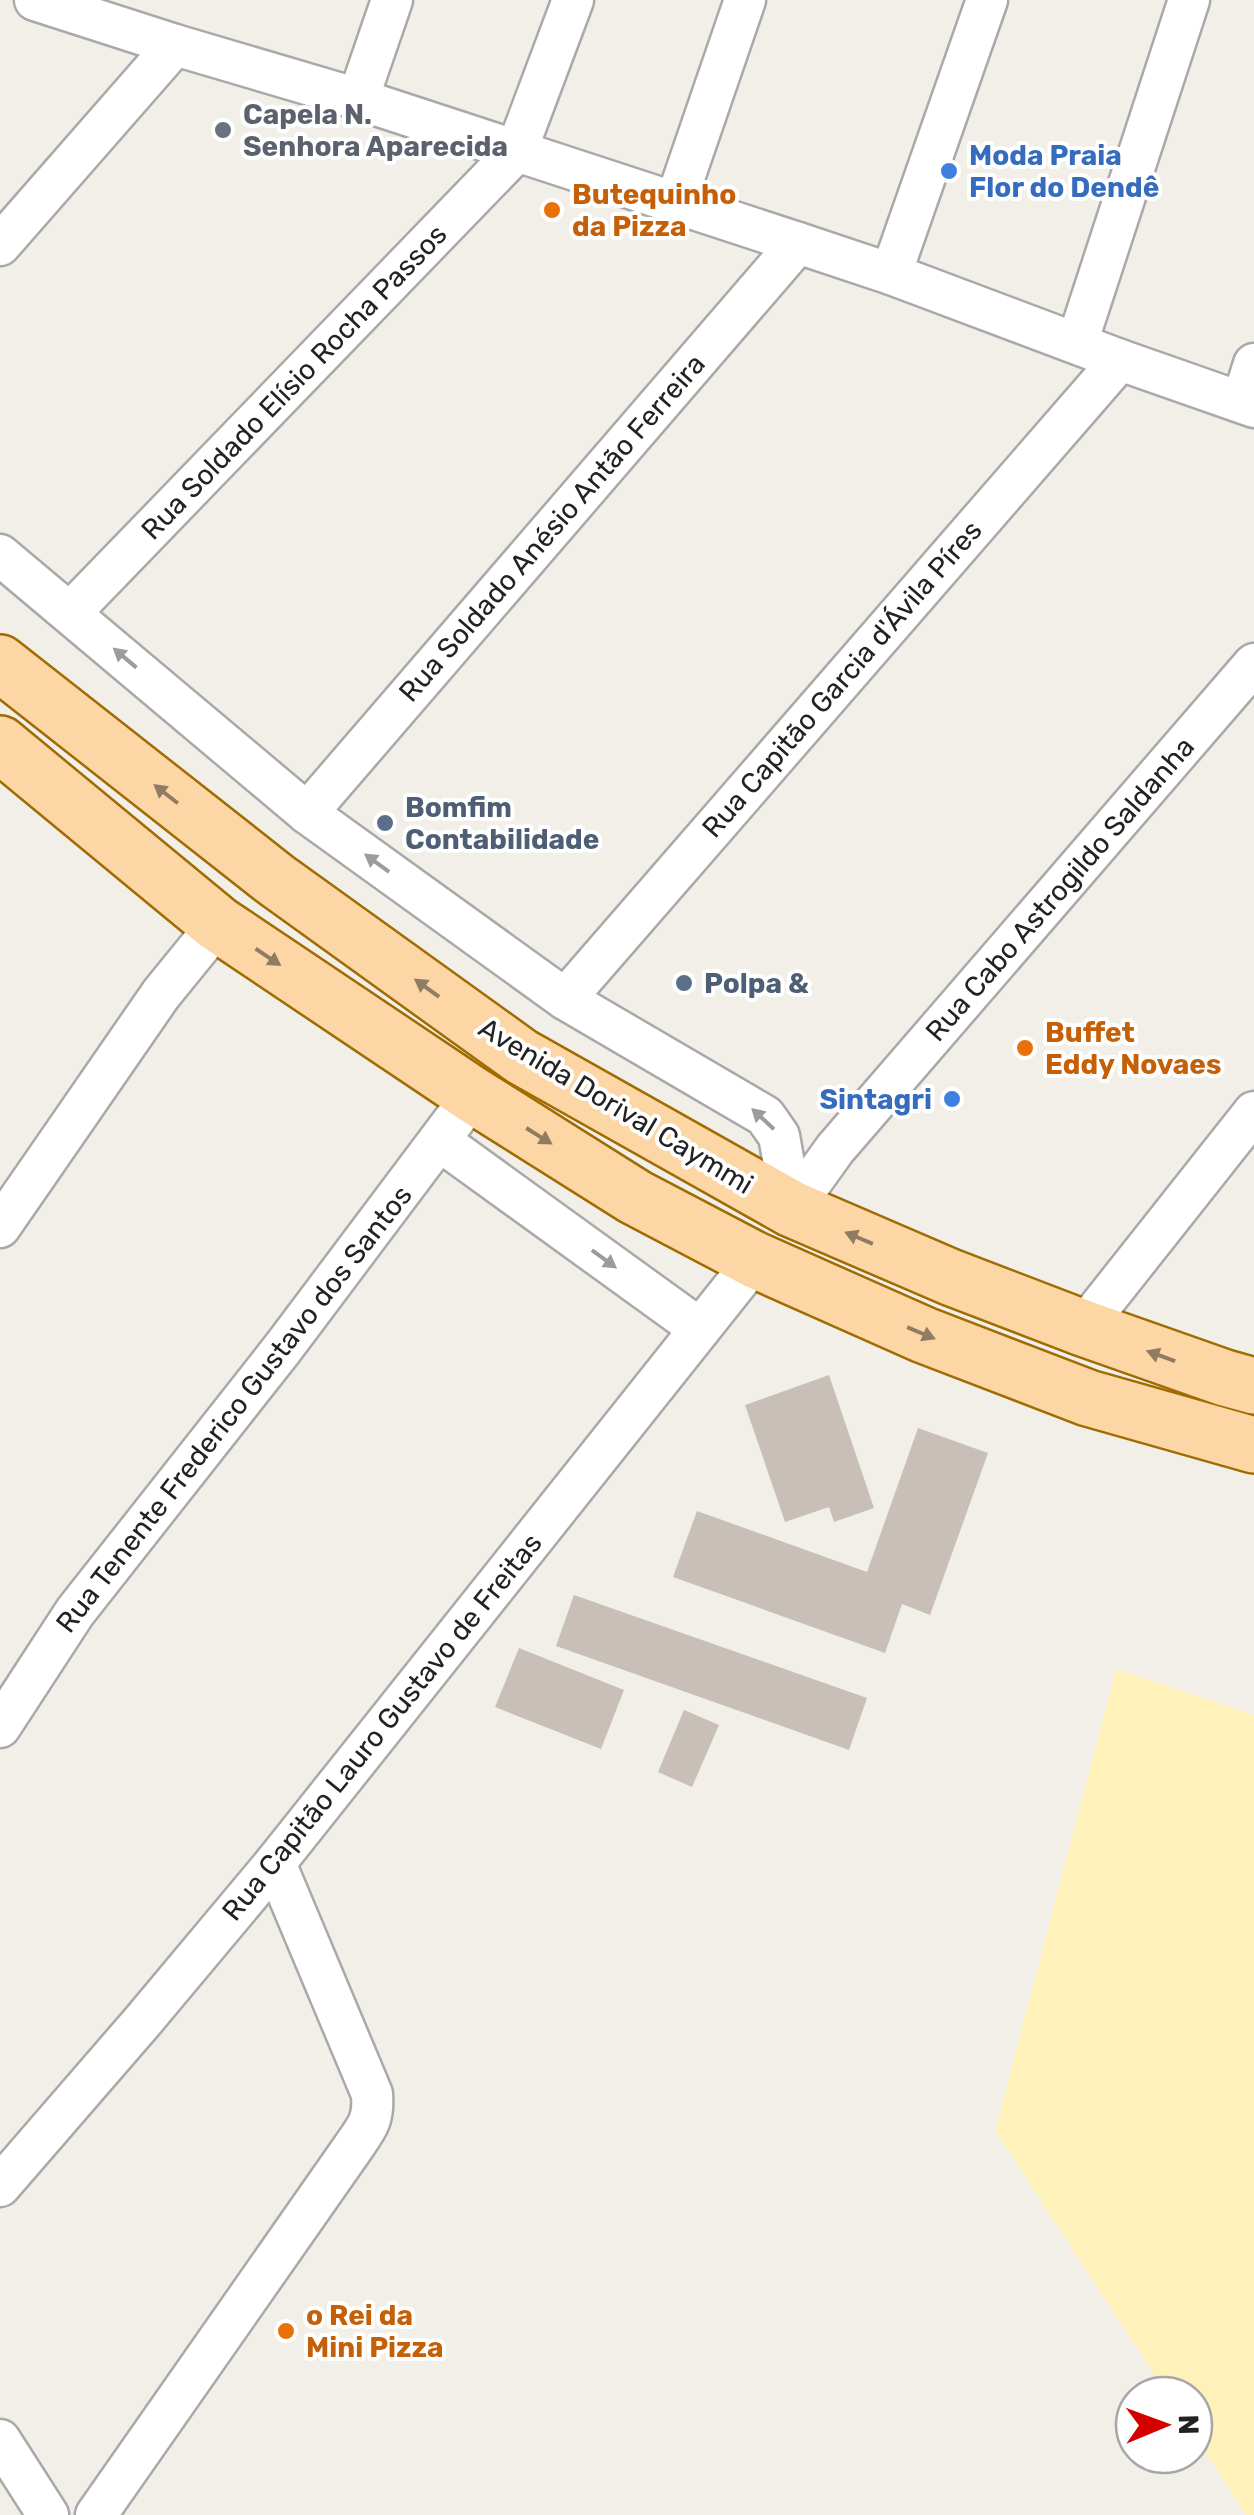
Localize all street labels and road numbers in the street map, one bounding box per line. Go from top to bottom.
street label: Rua Soldado Elísio Rocha Passos [134,218,454,546]
street label: Rua Soldado Anésio Antão Ferreira [392,348,712,708]
street label: Rua Capitão Garcia d'Ávila Píres [695,514,989,844]
street label: Rua Cabo Astrogildo Saldanha [919,730,1201,1048]
street label: Avenida Dorival Caymmi [473,1011,759,1201]
street label: Rua Tenente Frederico Gustavo dos Santos [49,1179,419,1639]
street label: Rua Capitão Lauro Gustavo de Freitas [215,1527,549,1927]

